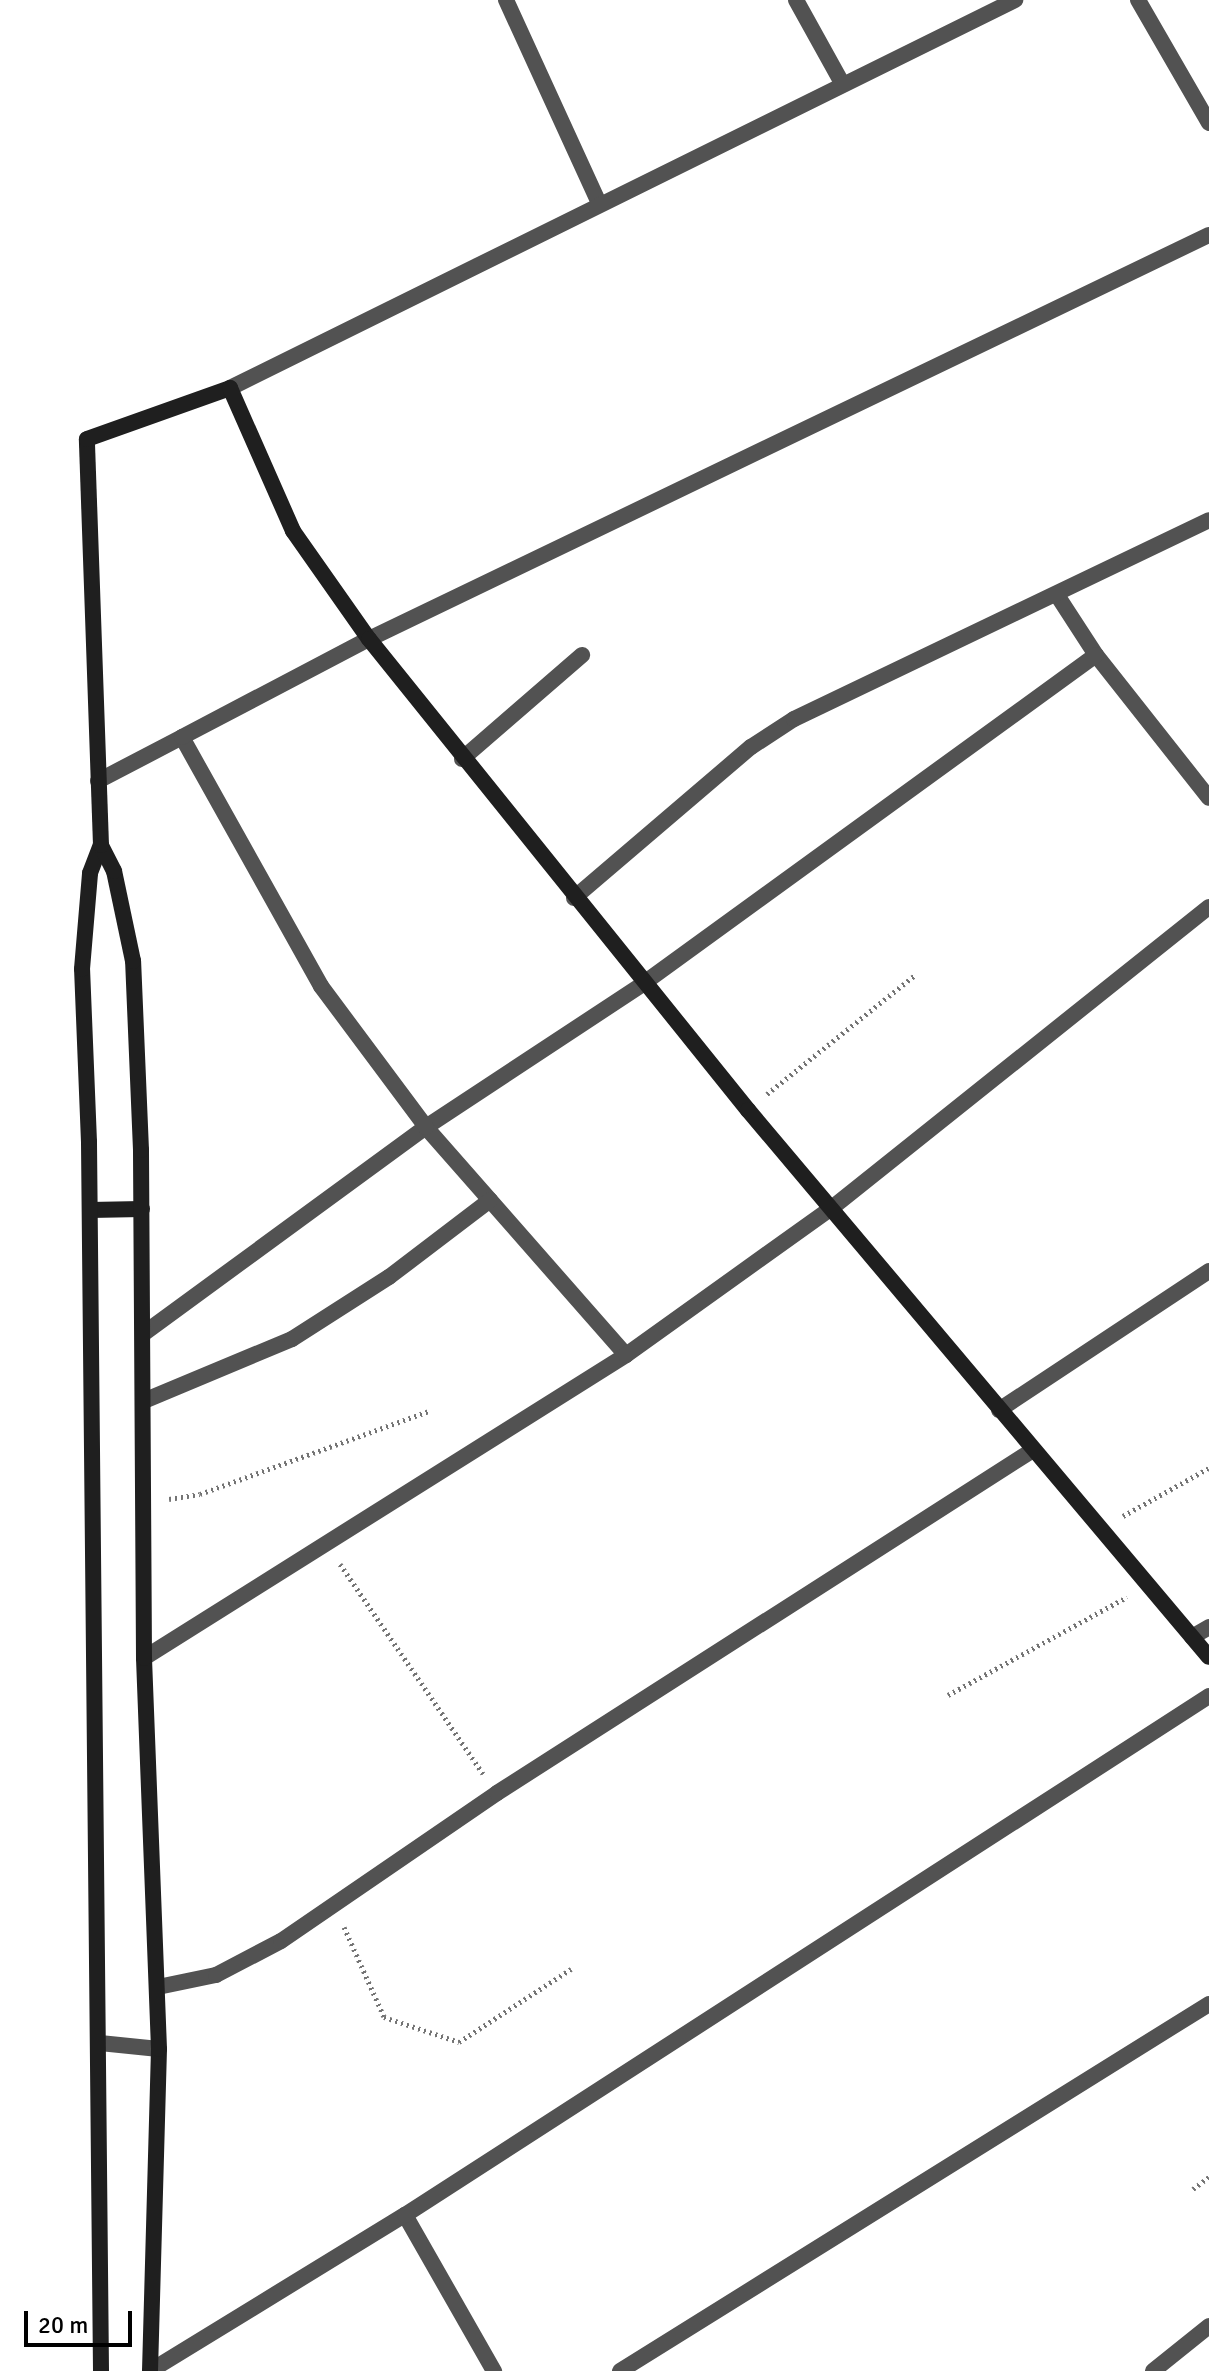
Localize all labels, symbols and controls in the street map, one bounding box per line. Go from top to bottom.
scale bar [28,2295,136,2345]
text: 20 m [38,2310,88,2340]

